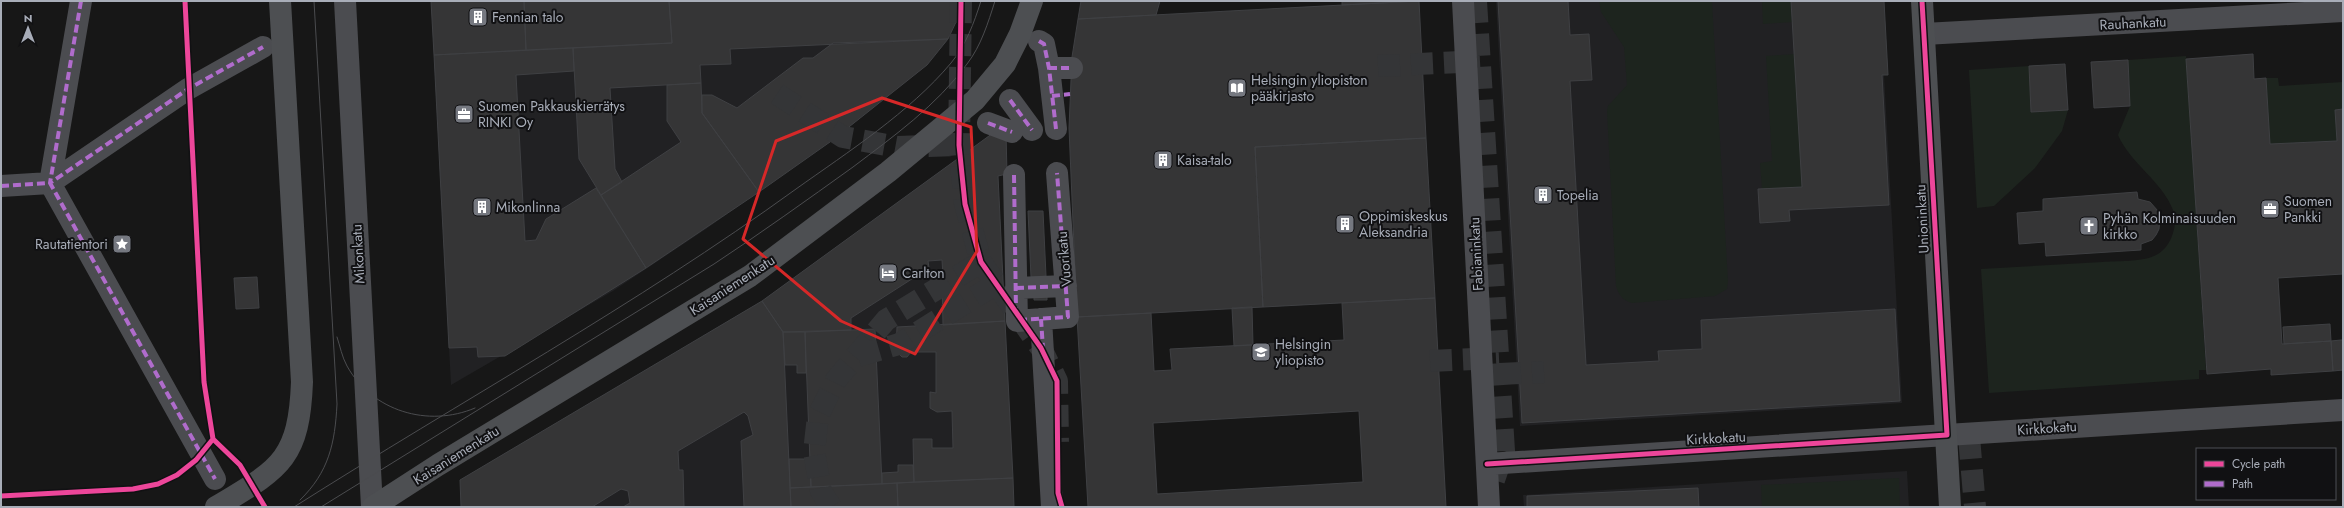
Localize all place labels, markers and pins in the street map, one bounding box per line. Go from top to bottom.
building icon: Fennian talo [467,6,489,28]
place label: Fennian talo [492,7,564,27]
place label: Helsingin yliopiston pääkirjasto [1251,70,1368,106]
library icon: Helsingin yliopiston pääkirjasto [1226,77,1248,99]
place label: Suomen Pakkauskierrätys RINKI Oy [478,96,625,132]
office icon: Suomen Pakkauskierrätys RINKI Oy [453,103,475,125]
building icon: Kaisa-talo [1152,149,1174,171]
place label: Kaisa-talo [1177,150,1232,170]
building icon: Topelia [1532,184,1554,206]
place label: Topelia [1557,185,1599,205]
place label: Suomen Pankki [2284,191,2332,227]
building icon: Mikonlinna [471,196,493,218]
place label: Mikonlinna [496,197,560,217]
office icon: Suomen Pankki [2259,198,2281,220]
place label: Oppimiskeskus Aleksandria [1359,206,1448,242]
place label: Pyhän Kolminaisuuden kirkko [2103,208,2236,244]
building icon: Oppimiskeskus Aleksandria [1334,213,1356,235]
church icon: Pyhän Kolminaisuuden kirkko [2078,215,2100,237]
place icon: Rautatientori [111,233,133,255]
place label: Rautatientori [35,234,108,254]
hotel icon: Carlton [877,262,899,284]
place label: Carlton [902,263,945,283]
place label: Helsingin yliopisto [1275,334,1331,370]
school or university icon: Helsingin yliopisto [1250,341,1272,363]

